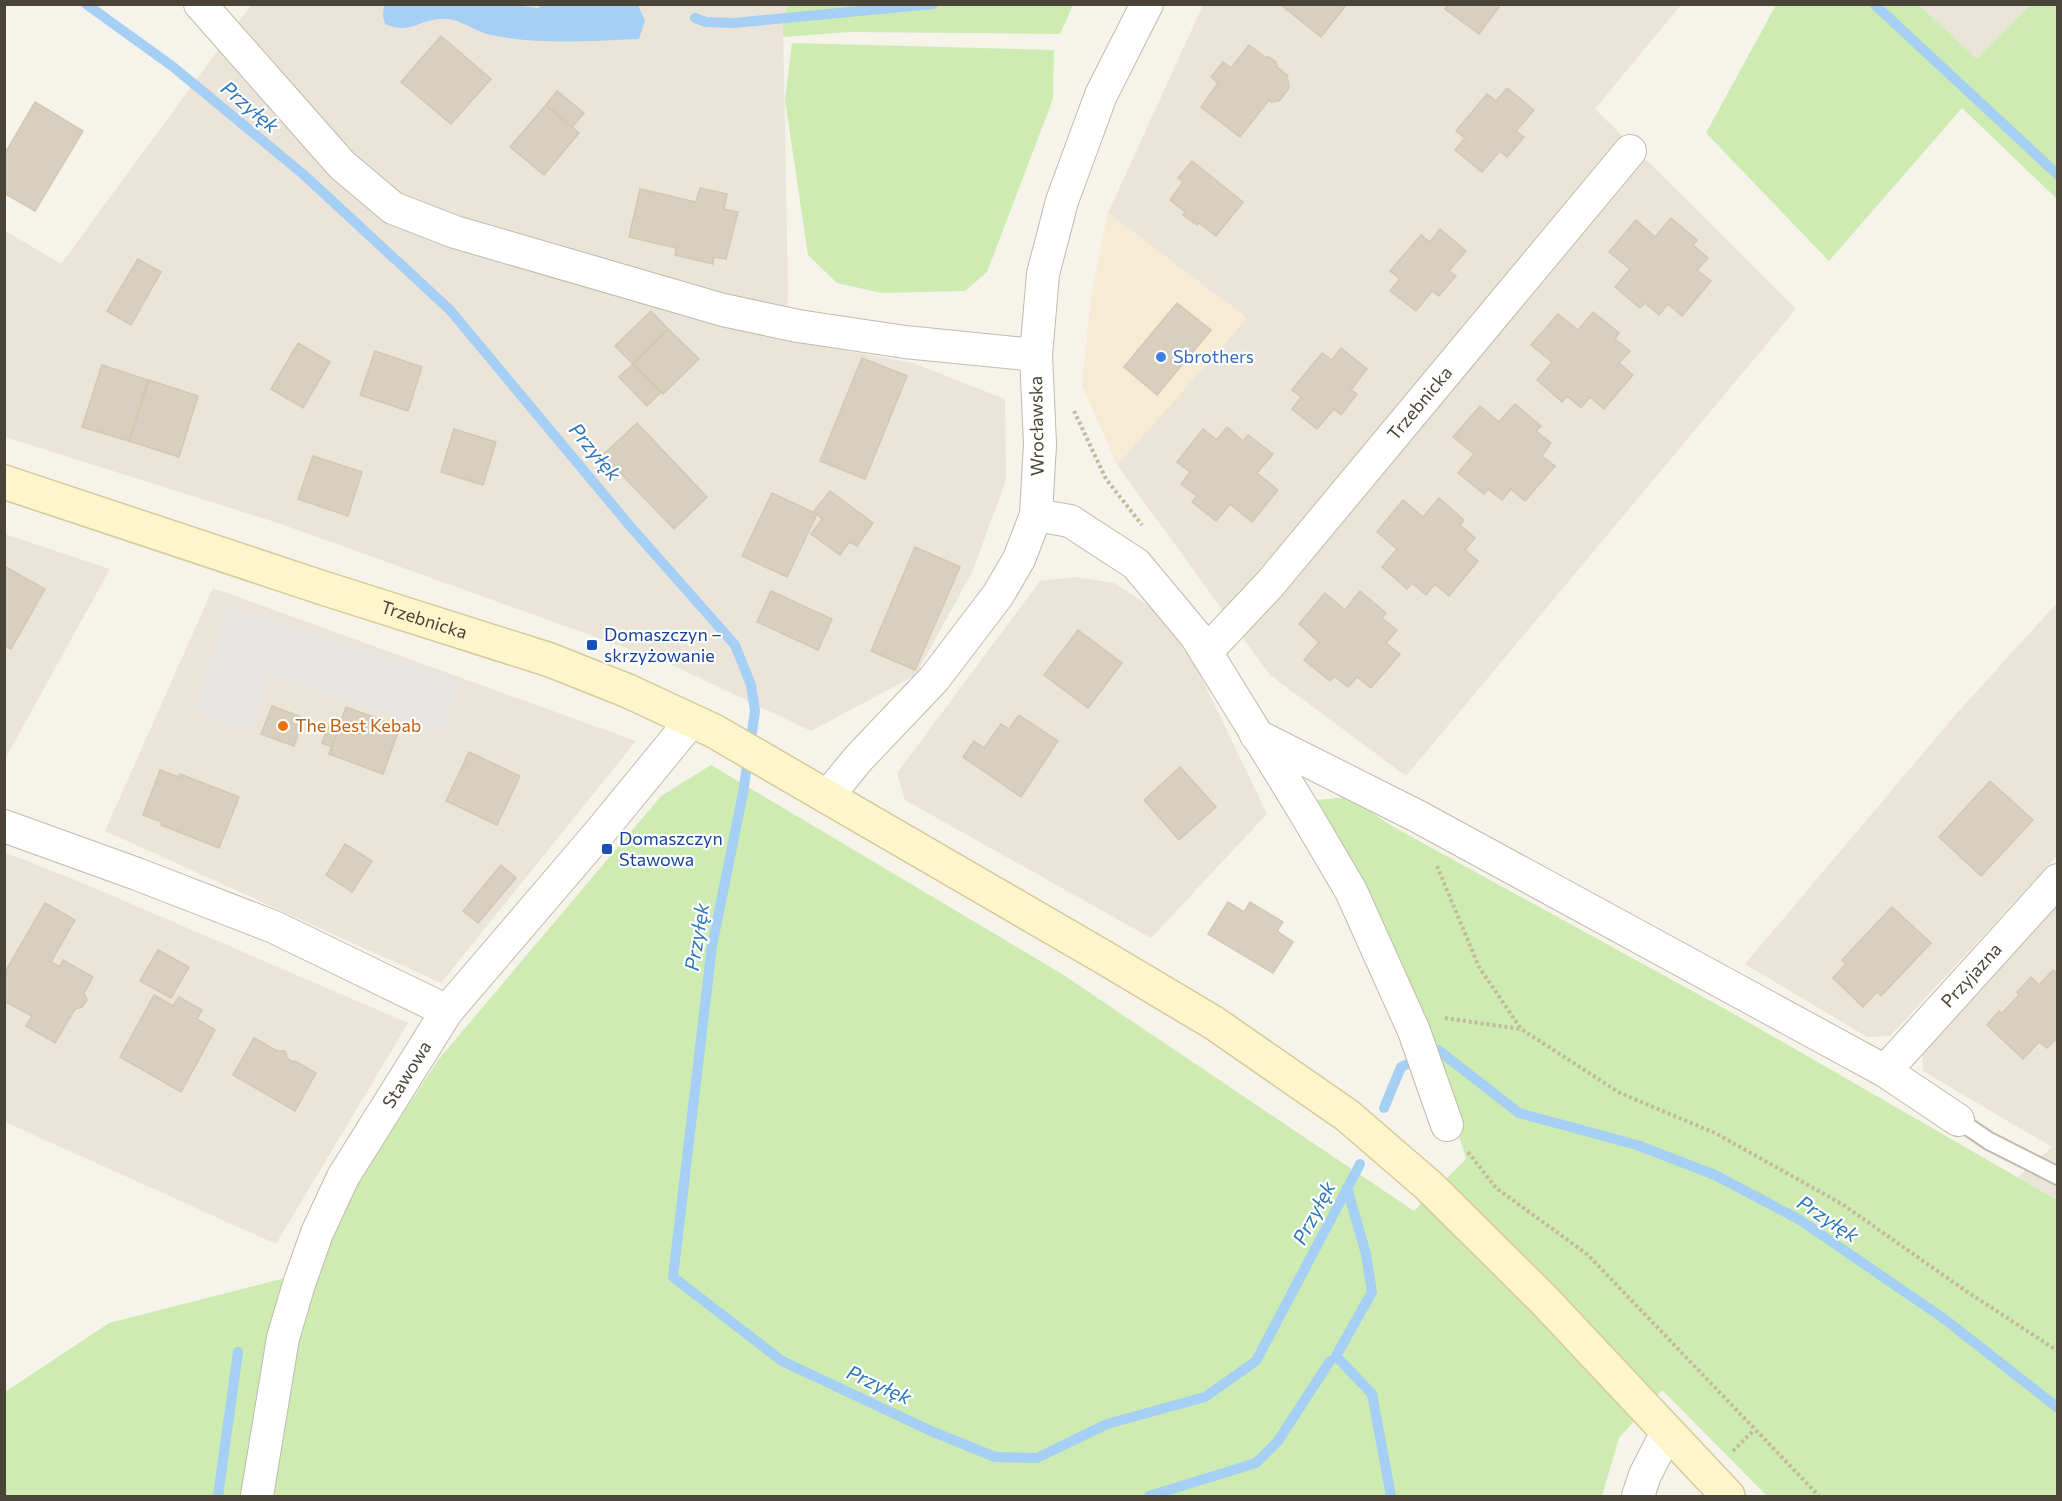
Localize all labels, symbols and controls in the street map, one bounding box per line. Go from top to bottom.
water label: Przyłęk [217,75,285,138]
place label: Sbrothers [1173,345,1254,367]
marker: Sbrothers [1154,350,1168,364]
street label: Trzebnicka [1382,362,1456,444]
street label: Wrocławska [1024,376,1048,476]
water label: Przyłęk [565,418,628,486]
street label: Trzebnicka [378,595,470,643]
place label: Domaszczyn – skrzyżowanie [604,623,722,666]
marker: Domaszczyn – skrzyżowanie [585,638,599,652]
place label: The Best Kebab [295,714,422,736]
marker: The Best Kebab [276,719,290,733]
place label: Domaszczyn Stawowa [619,827,723,870]
marker: Domaszczyn Stawowa [600,842,614,856]
water label: Przyłęk [679,900,713,972]
street label: Przyjazna [1936,938,2006,1012]
street label: Stawowa [377,1036,436,1112]
water label: Przyłęk [1287,1176,1340,1248]
water label: Przyłęk [1793,1190,1865,1247]
water label: Przyłęk [843,1359,917,1409]

